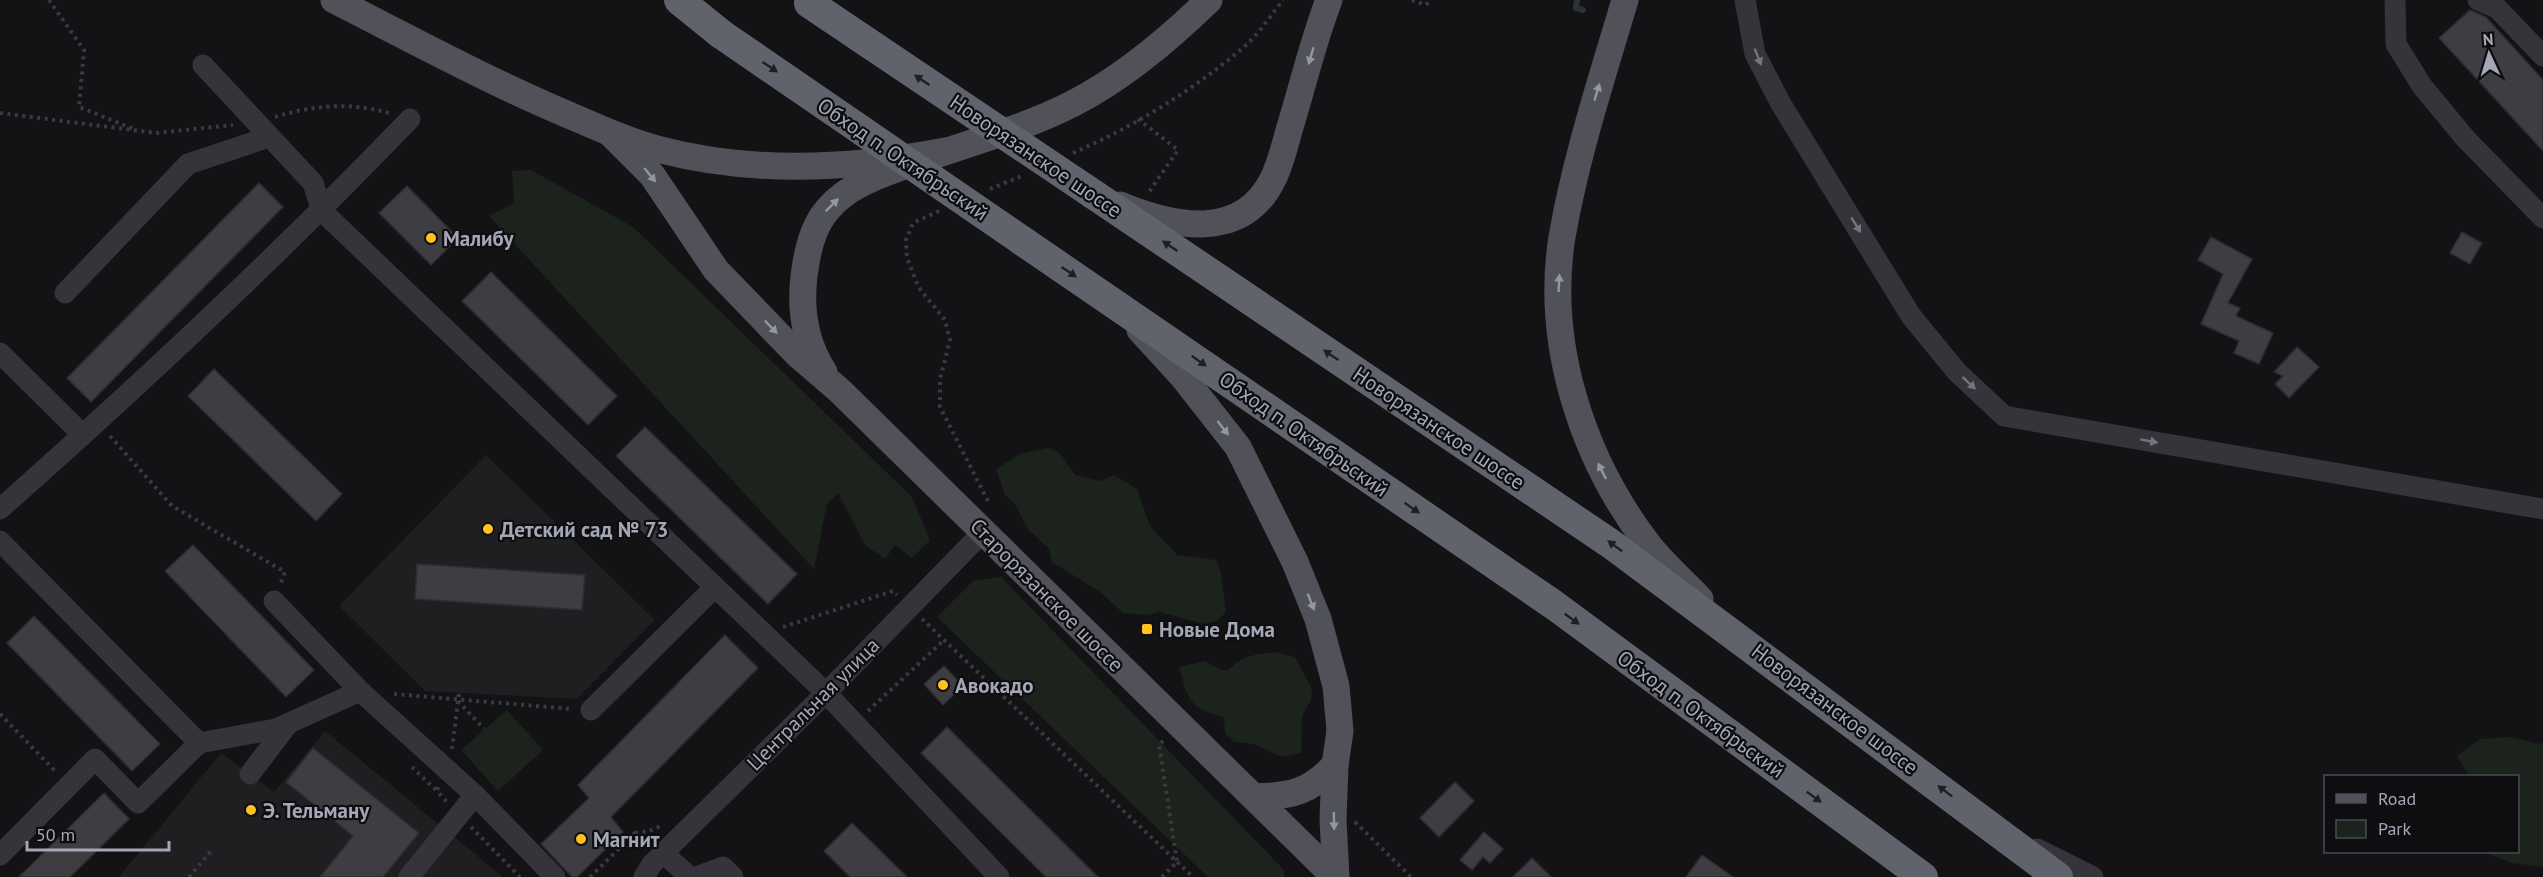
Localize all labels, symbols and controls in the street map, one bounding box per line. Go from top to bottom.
north arrow [2459,24,2519,84]
text: N [2482,29,2494,49]
one-way arrow [1306,47,1315,65]
one-way arrow [1753,48,1763,66]
one-way arrow [761,61,777,73]
one-way arrow [914,74,930,85]
one-way arrow [1593,83,1602,101]
street label: Новорязанское шоссе [945,88,1127,224]
street label: Обход п. Октябрьский [812,92,994,226]
one-way arrow [644,167,657,183]
one-way arrow [825,198,839,212]
one-way arrow [1850,217,1861,233]
place label: Малибу [443,225,515,252]
marker: Малибу [424,231,438,245]
one-way arrow [1162,240,1178,252]
one-way arrow [1061,266,1077,277]
one-way arrow [1555,273,1564,292]
one-way arrow [764,320,778,335]
one-way arrow [1324,349,1340,361]
one-way arrow [1191,355,1207,367]
street label: Новорязанское шоссе [1348,360,1530,496]
street label: Обход п. Октябрьский [1214,365,1394,503]
one-way arrow [1961,376,1976,389]
one-way arrow [1217,420,1229,436]
one-way arrow [2140,437,2159,446]
one-way arrow [1598,462,1607,479]
one-way arrow [1404,502,1420,513]
street label: Старорязанское шоссе [964,512,1130,678]
place label: Детский сад № 73 [500,516,668,543]
marker: Детский сад № 73 [481,522,495,536]
one-way arrow [1607,540,1623,552]
one-way arrow [1306,593,1316,611]
one-way arrow [1565,612,1580,624]
place label: Новые Дома [1159,616,1275,643]
marker: Новые Дома [1140,622,1154,636]
street label: Центральная улица [741,632,885,776]
street label: Новорязанское шоссе [1746,638,1924,780]
street label: Обход п. Октябрьский [1612,644,1790,784]
place label: Авокадо [955,672,1033,699]
marker: Авокадо [936,678,950,692]
legend [2324,775,2519,853]
one-way arrow [1937,786,1952,798]
text: Road [2378,787,2416,810]
one-way arrow [1806,790,1821,802]
place label: Э. Тельману [263,797,370,824]
marker: Э. Тельману [244,803,258,817]
one-way arrow [1329,812,1339,831]
scale bar [27,814,170,852]
text: Park [2378,817,2411,840]
text: 50 m [36,823,75,846]
place label: Магнит [593,826,660,853]
marker: Магнит [574,832,588,846]

